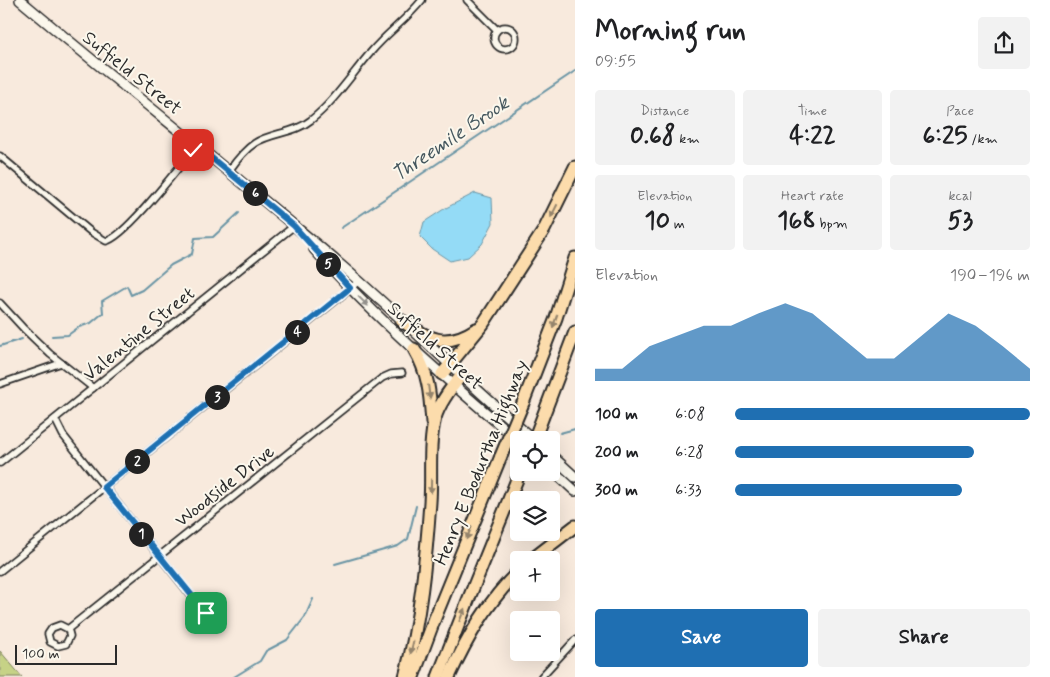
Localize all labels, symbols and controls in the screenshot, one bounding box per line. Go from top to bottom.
text: Morning run [595,13,746,50]
button: share [978,17,1030,69]
street label: Suffield Street [77,25,187,121]
text: 09:55 [595,51,636,72]
water label: Threemile Brook [387,89,516,188]
text: Distance [640,102,689,120]
text: Time [798,102,827,120]
text: Pace [946,102,974,120]
text: 0.68 [630,120,676,153]
text: 4:22 [789,120,836,153]
text: 6:25 [922,120,968,153]
pin [172,129,214,171]
text: km [676,130,700,148]
text: /km [968,130,998,148]
icon: check [179,136,207,164]
pin: 6 [242,180,268,206]
text: 6 [252,184,259,202]
text: Elevation [637,187,692,205]
text: Heart rate [781,187,844,205]
text: kcal [948,187,972,205]
one-way arrow [550,203,558,218]
text: 10 [645,205,670,238]
text: 168 [777,205,816,238]
text: 53 [947,205,973,238]
text: m [670,215,685,233]
text: bpm [816,215,848,233]
pin: 5 [316,252,340,276]
text: 5 [324,255,333,273]
text: Elevation [595,265,658,286]
text: 190–196 m [950,265,1030,286]
street label: Valentine Street [78,281,200,387]
one-way arrow [357,294,369,306]
street label: Suffield Street [382,296,488,396]
one-way arrow [551,314,558,329]
pin: 4 [284,320,310,344]
text: 4 [293,323,302,341]
street label: Henry E Bodurtha Highway [429,356,537,570]
pin: 3 [204,384,230,410]
one-way arrow [425,384,433,400]
text: 3 [214,388,221,406]
text: 100 m [595,404,638,425]
text: 6:08 [675,404,705,425]
map controls [510,431,560,661]
button: locate [510,431,560,481]
street label: Woodside Drive [170,439,280,533]
text: 200 m [595,442,639,463]
text: 6:28 [675,442,704,463]
pin: 2 [124,448,150,474]
text: 2 [134,452,141,470]
one-way arrow [426,478,434,494]
text: 300 m [595,480,638,501]
text: 6:33 [675,480,701,501]
button: layers [510,491,560,541]
pin: 1 [128,522,154,546]
text: 1 [138,525,145,543]
one-way arrow [465,526,473,540]
button: + [510,551,560,601]
pin [185,592,227,634]
icon: arrive [192,599,220,627]
one-way arrow [458,607,466,622]
button: Save [595,609,808,667]
button: Share [818,609,1030,667]
button: − [510,611,560,661]
one-way arrow [408,639,416,655]
scale bar [15,642,118,665]
text: 100 m [22,645,60,663]

